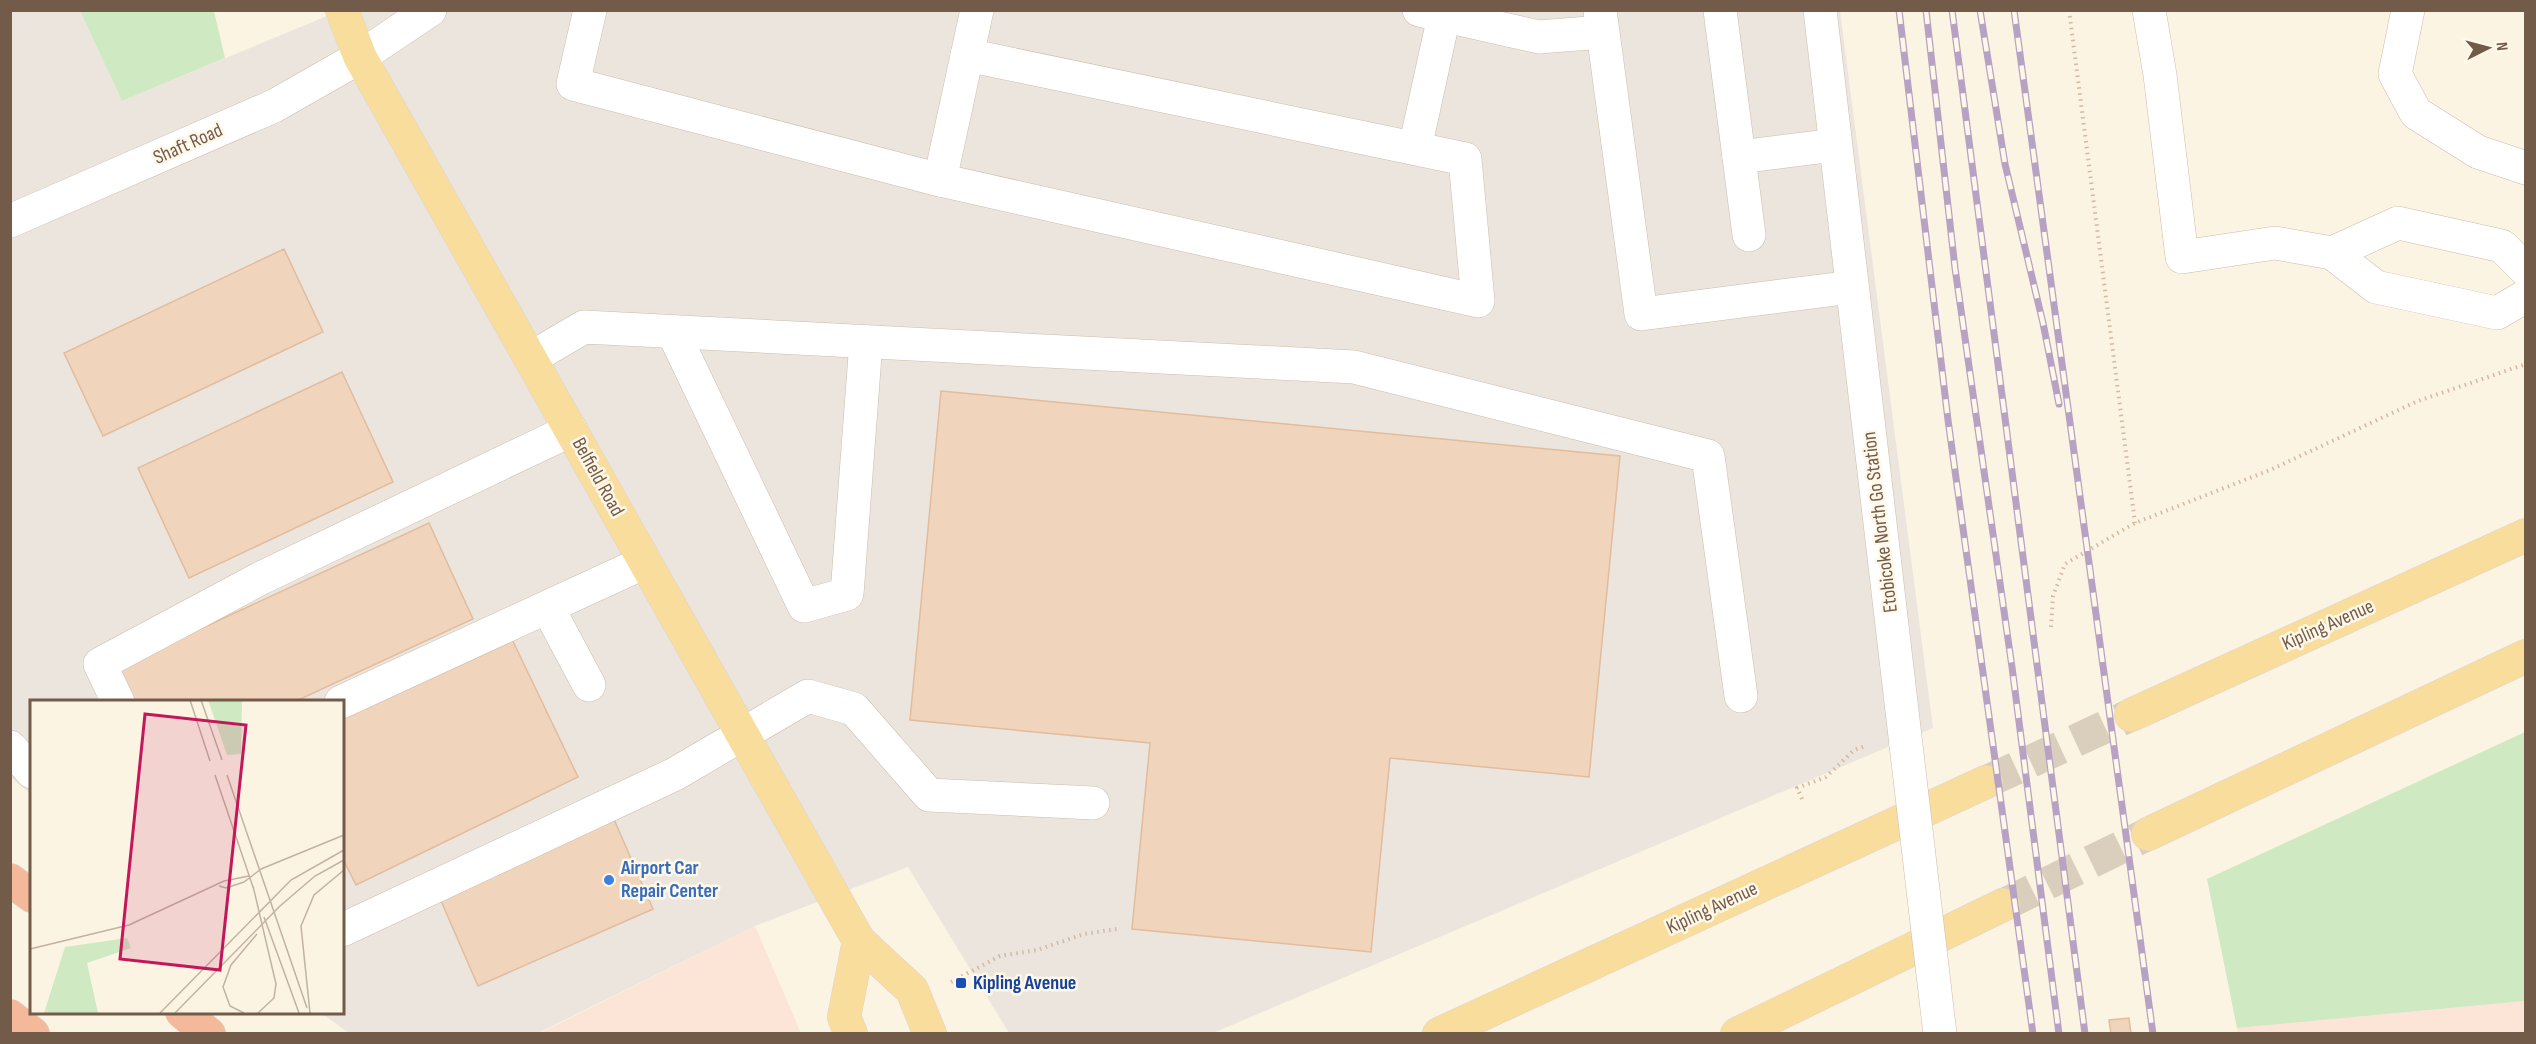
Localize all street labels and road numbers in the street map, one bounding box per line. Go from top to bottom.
street label: Shaft Road [150,118,226,170]
street label: Etobicoke North Go Station [1857,430,1903,614]
street label: Belfield Road [567,434,629,520]
street label: Kipling Avenue [2279,594,2377,656]
street label: Kipling Avenue [1663,877,1761,939]

